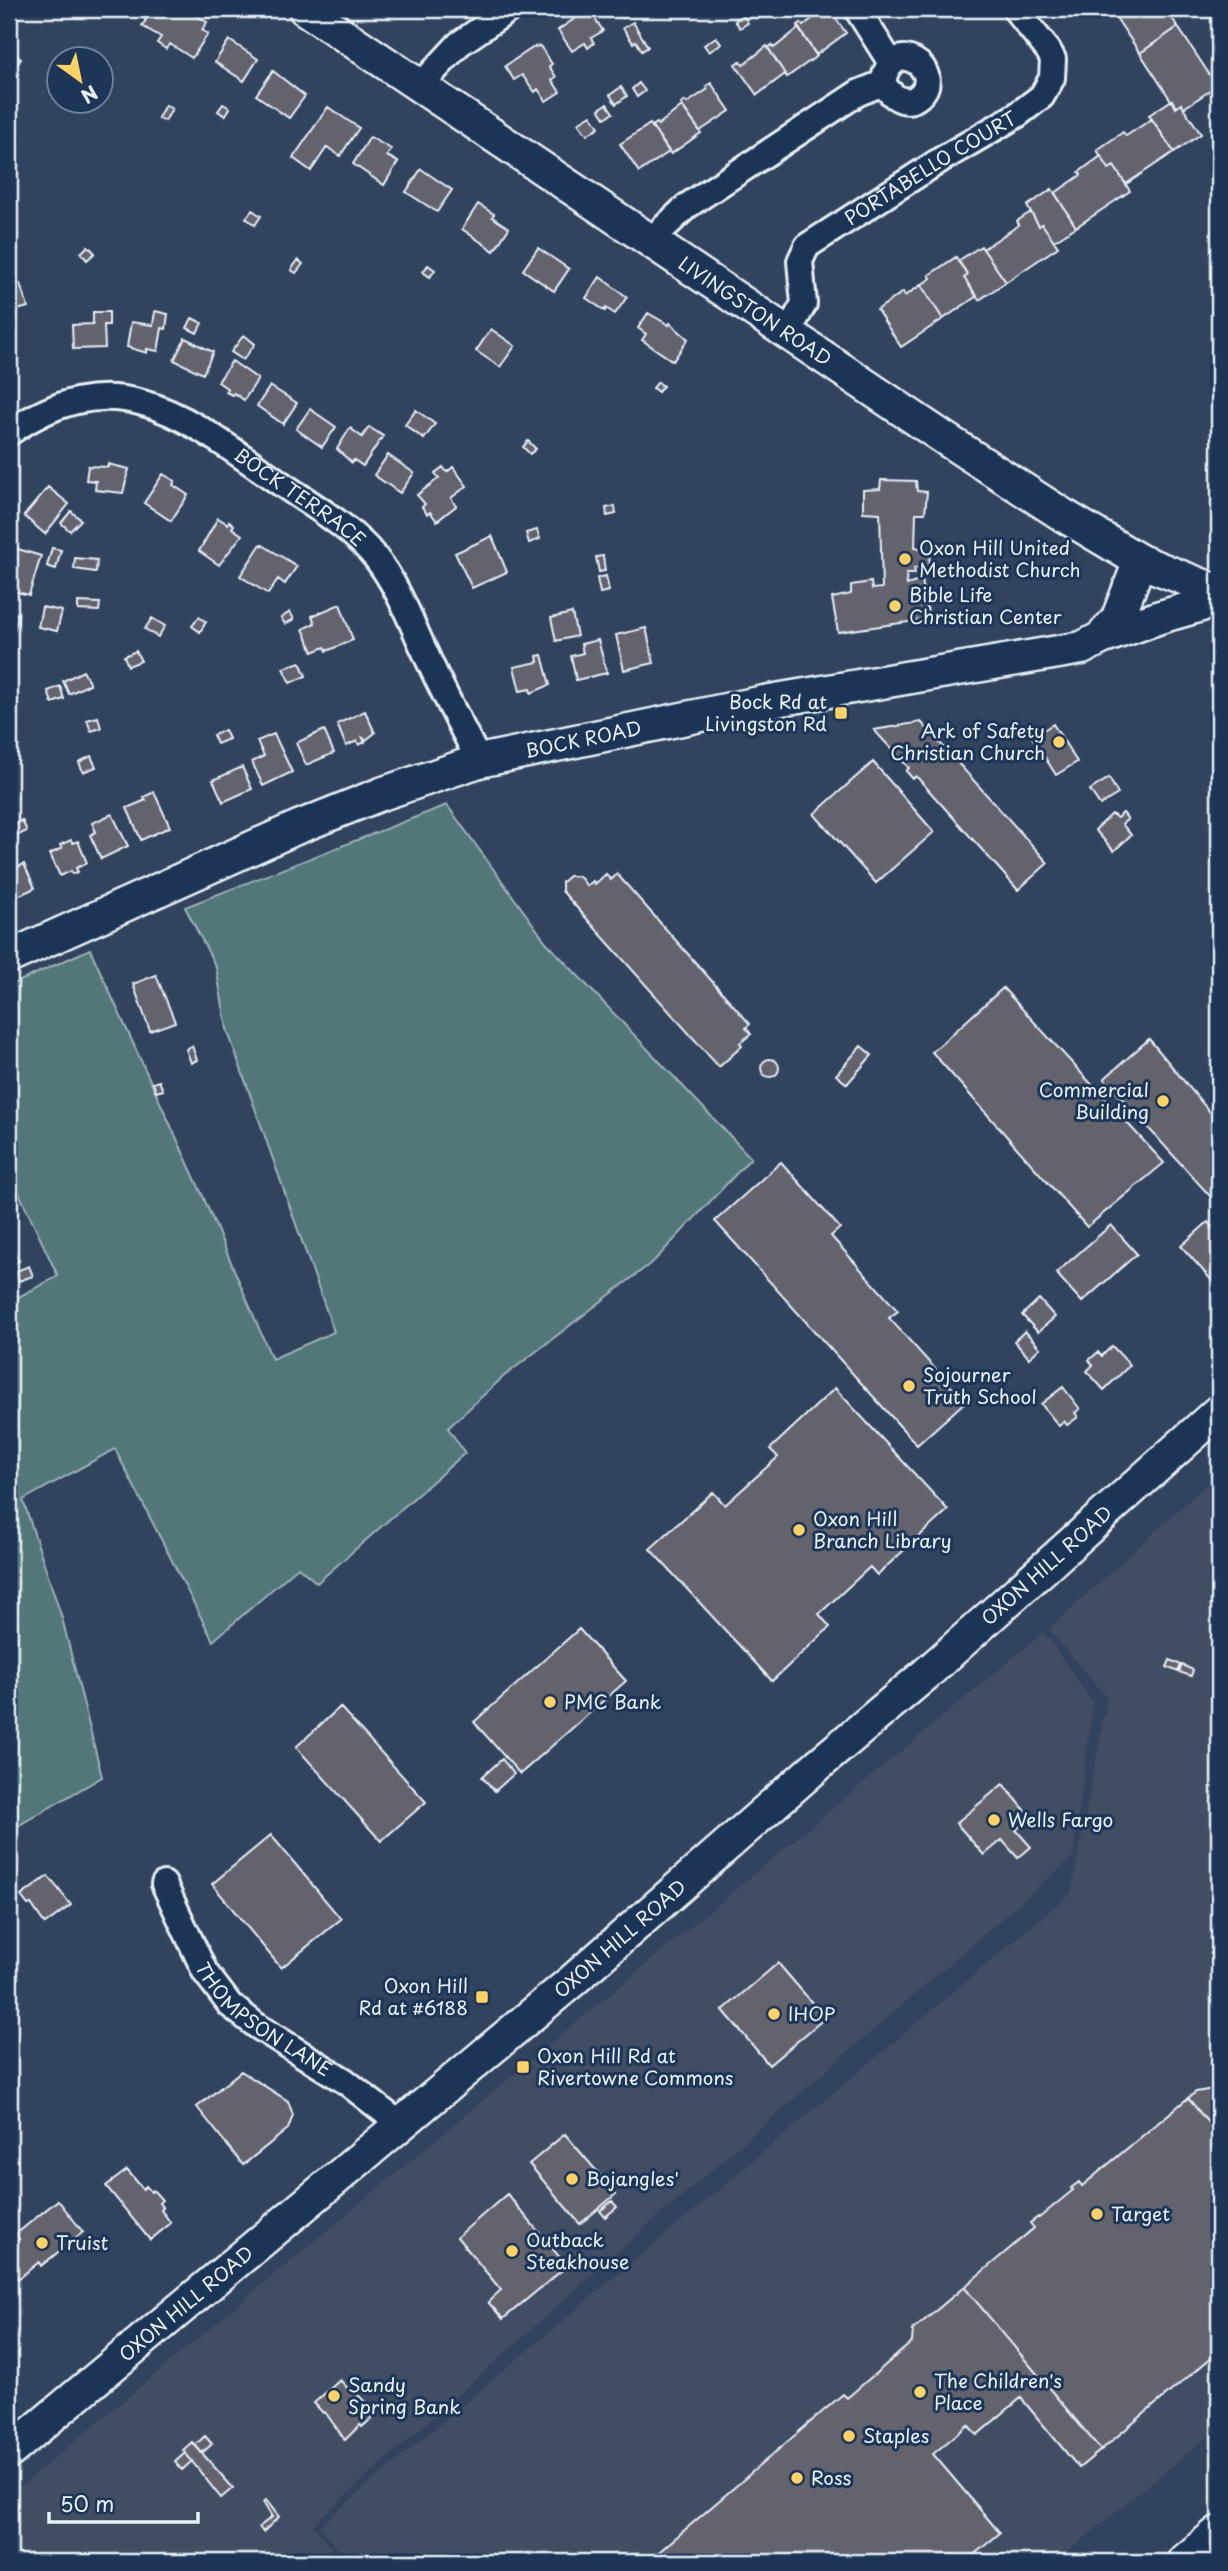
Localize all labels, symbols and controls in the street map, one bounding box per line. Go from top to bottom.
north arrow [46,46,116,116]
text: N [76,79,104,111]
street label: PORTABELLO COURT [838,103,1021,231]
street label: LIVINGSTON ROAD [673,249,838,372]
street label: BOCK TERRACE [229,440,372,553]
place label: Oxon Hill United Methodist Church [919,533,1081,583]
marker: Oxon Hill United Methodist Church [897,551,913,567]
place label: Bible Life Christian Center [909,580,1062,630]
marker: Bible Life Christian Center [887,598,903,614]
place label: Bock Rd at Livingston Rd [705,687,827,737]
marker: Bock Rd at Livingston Rd [833,705,849,721]
street label: BOCK ROAD [522,713,644,764]
place label: Ark of Safety Christian Church [890,716,1045,766]
marker: Ark of Safety Christian Church [1051,734,1067,750]
place label: Commercial Building [1039,1075,1149,1125]
marker: Commercial Building [1155,1093,1171,1109]
place label: Sojourner Truth School [923,1360,1037,1410]
marker: Sojourner Truth School [901,1378,917,1394]
street label: OXON HILL ROAD [974,1498,1118,1631]
place label: Oxon Hill Branch Library [813,1504,952,1554]
marker: Oxon Hill Branch Library [791,1522,807,1538]
place label: PMC Bank [564,1687,662,1715]
marker: PMC Bank [542,1694,558,1710]
place label: Wells Fargo [1008,1805,1113,1833]
marker: Wells Fargo [986,1812,1002,1828]
street label: OXON HILL ROAD [547,1872,692,2004]
street label: THOMPSON LANE [189,1957,337,2082]
place label: Oxon Hill Rd at #6188 [358,1971,468,2021]
marker: Oxon Hill Rd at #6188 [474,1989,490,2005]
place label: IHOP [788,1999,836,2027]
marker: IHOP [766,2006,782,2022]
place label: Oxon Hill Rd at Rivertowne Commons [537,2041,734,2091]
marker: Oxon Hill Rd at Rivertowne Commons [515,2059,531,2075]
place label: Bojangles' [586,2164,679,2192]
marker: Bojangles' [564,2171,580,2187]
place label: Target [1111,2199,1170,2227]
marker: Target [1089,2206,1105,2222]
place label: Outback Steakhouse [526,2225,629,2275]
place label: Truist [56,2228,109,2256]
marker: Truist [34,2235,50,2251]
street label: OXON HILL ROAD [112,2239,259,2368]
marker: Outback Steakhouse [504,2243,520,2259]
place label: The Children's Place [934,2366,1062,2416]
place label: Sandy Spring Bank [348,2370,461,2420]
marker: The Children's Place [912,2384,928,2400]
marker: Sandy Spring Bank [326,2388,342,2404]
place label: Staples [863,2421,930,2449]
marker: Staples [841,2428,857,2444]
place label: Ross [811,2463,852,2491]
marker: Ross [789,2470,805,2486]
scale bar [49,2480,198,2524]
text: 50 m [60,2487,114,2519]

